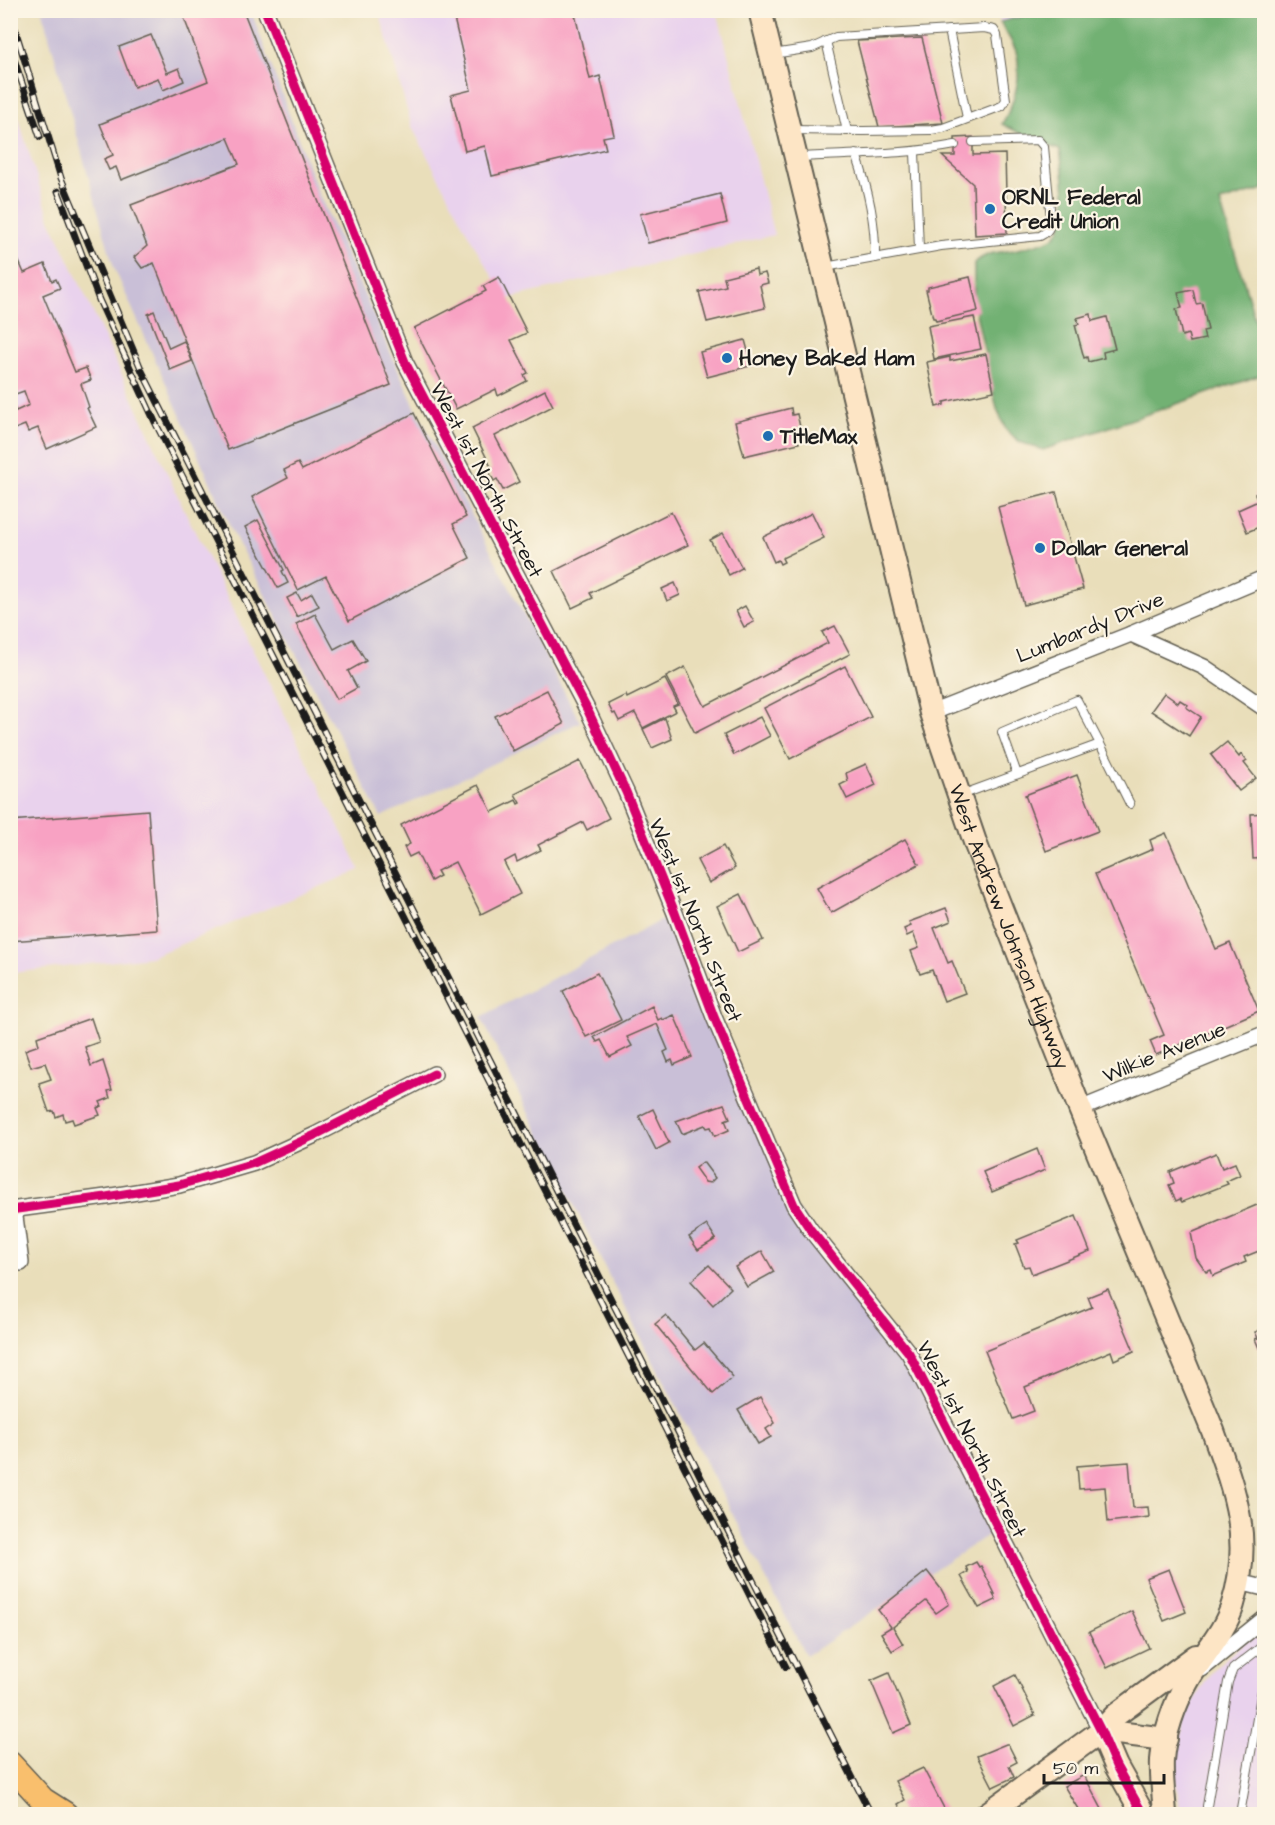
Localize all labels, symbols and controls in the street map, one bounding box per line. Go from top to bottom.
place label: ORNL Federal Credit Union [1002,183,1141,236]
marker: ORNL Federal Credit Union [983,202,997,216]
place label: Honey Baked Ham [739,344,915,376]
marker: Honey Baked Ham [720,351,734,365]
street label: West 1st North Street [423,377,551,583]
place label: TitleMax [779,422,858,451]
marker: TitleMax [761,429,775,443]
place label: Dollar General [1052,534,1189,563]
marker: Dollar General [1033,541,1047,555]
street label: Lumbardy Drive [1012,585,1169,672]
street label: West Andrew Johnson Highway [941,780,1077,1075]
street label: West 1st North Street [641,814,750,1027]
street label: Wilkie Avenue [1098,1015,1230,1090]
street label: West 1st North Street [909,1336,1034,1543]
scale bar [1044,1747,1164,1785]
text: 50 m [1053,1756,1098,1781]

